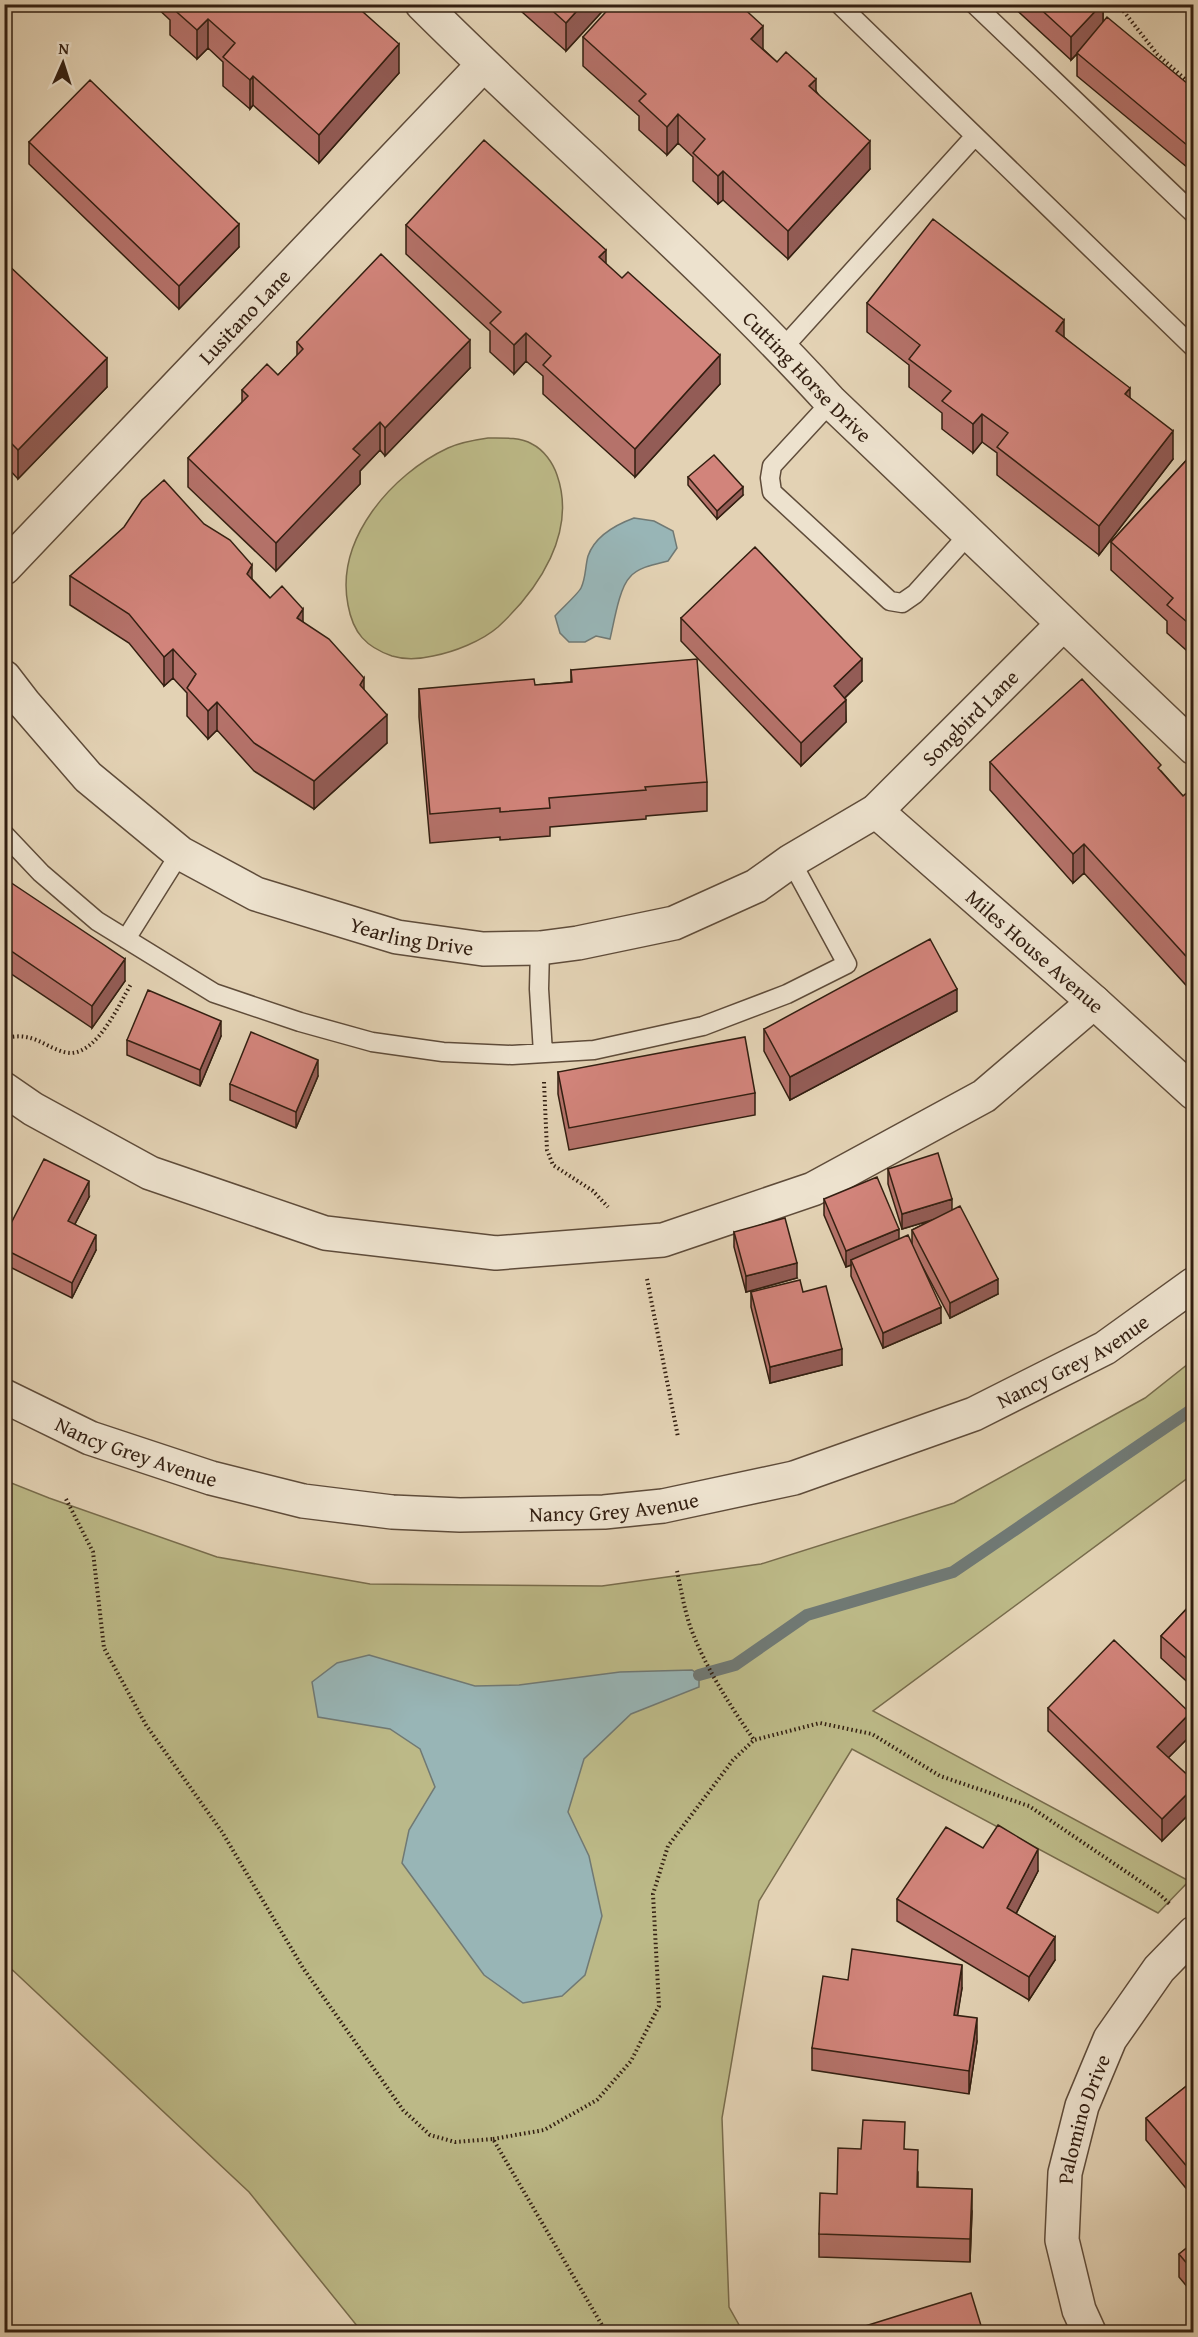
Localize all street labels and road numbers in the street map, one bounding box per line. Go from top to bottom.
street label: Lusitano Lane [191,261,297,371]
street label: Cutting Horse Drive [736,303,879,449]
street label: Songbird Lane [914,662,1025,773]
street label: Miles House Avenue [959,881,1112,1020]
street label: Yearling Drive [346,908,476,963]
street label: Nancy Grey Avenue [991,1306,1155,1416]
street label: Nancy Grey Avenue [50,1408,221,1495]
street label: Nancy Grey Avenue [529,1483,702,1529]
street label: Palomino Drive [1049,2049,1118,2185]

